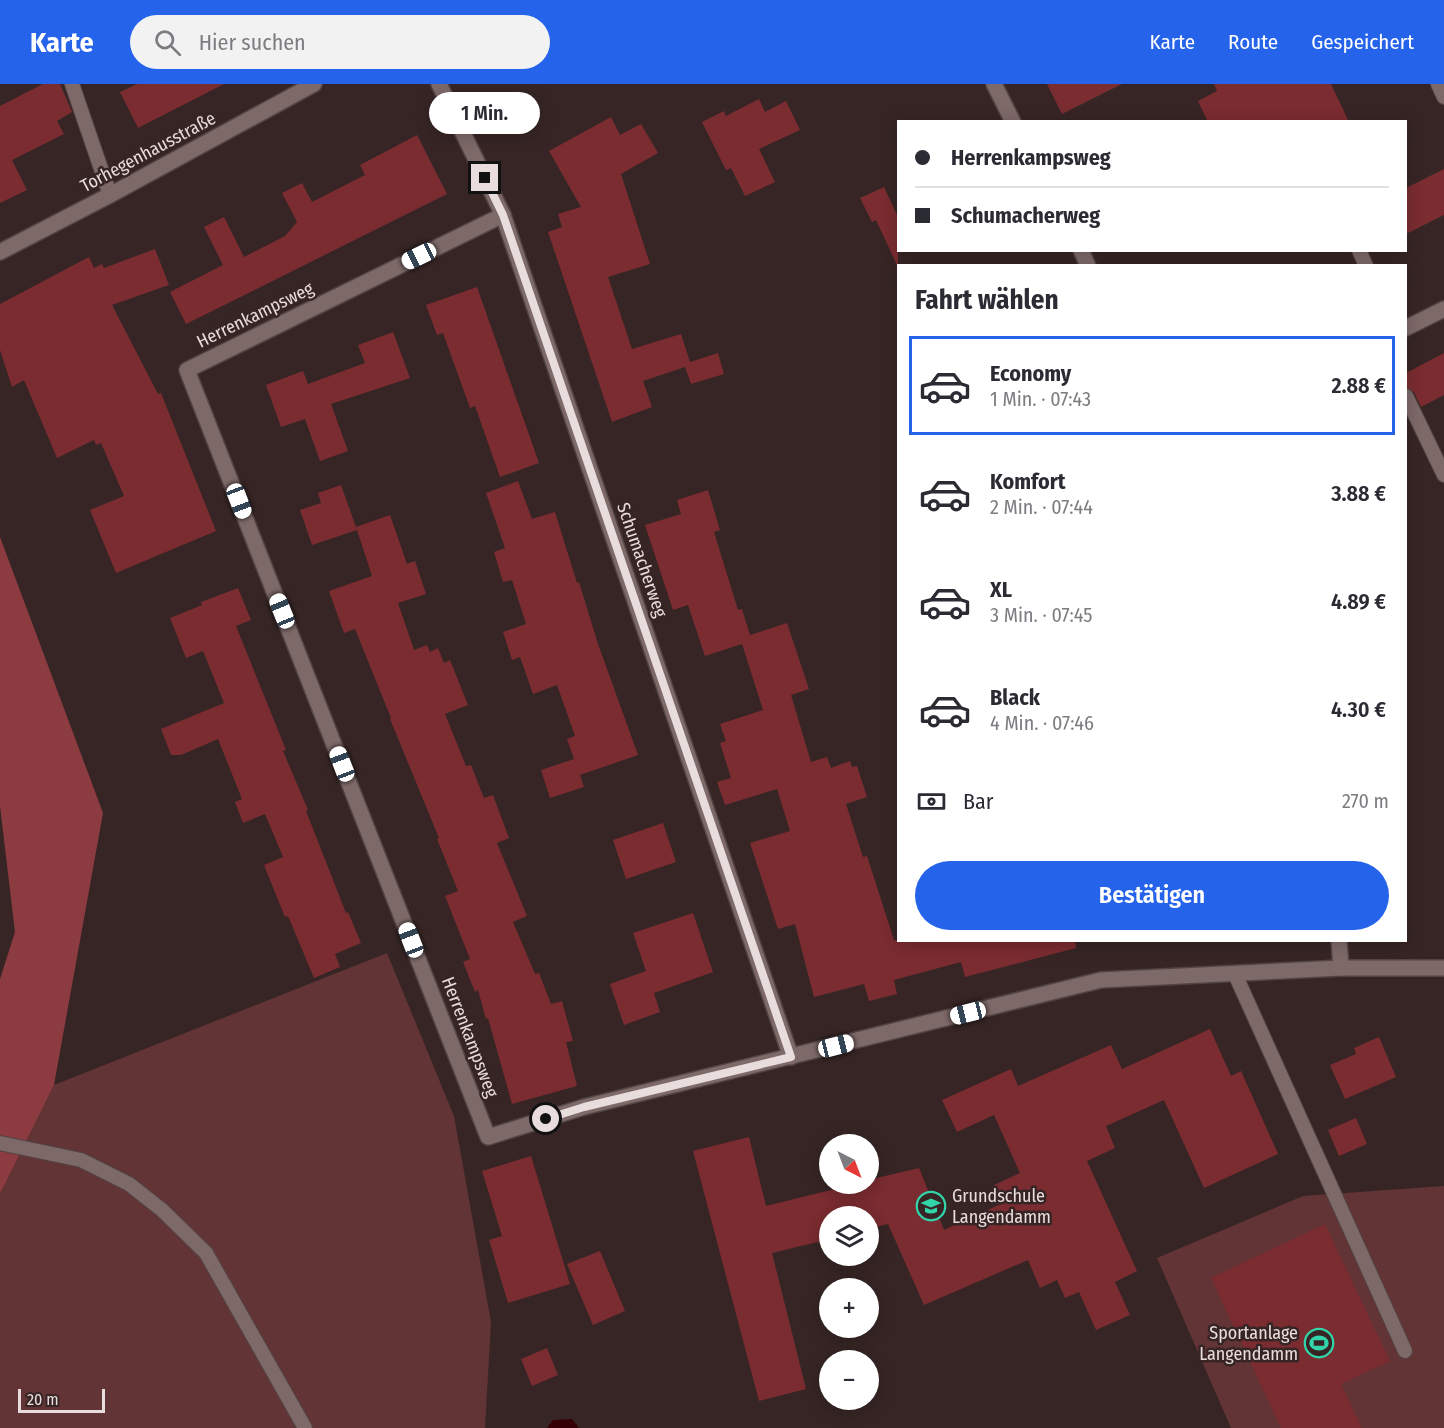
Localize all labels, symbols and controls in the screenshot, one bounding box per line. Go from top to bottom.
search box [130,15,550,69]
text: Karte [30,26,94,59]
icon: search [151,26,184,59]
text: Hier suchen [199,29,306,56]
text: Karte [1150,29,1195,55]
text: Route [1228,29,1278,55]
text: Gespeichert [1311,29,1414,55]
callout: 1 Min. [430,91,540,133]
text: 1 Min. [461,101,508,125]
street label: Torhegenhausstraße [77,107,219,197]
text: Herrenkampsweg [951,144,1111,171]
route end [471,164,498,191]
text: Schumacherweg [951,202,1100,229]
car [399,240,439,272]
street label: Herrenkampsweg [193,277,318,353]
text: Fahrt wählen [915,284,1059,316]
icon: car [918,359,972,413]
text: Economy [990,360,1071,387]
text: 2.88 € [1332,372,1386,399]
text: 1 Min. · 07:43 [990,387,1091,411]
icon: car [918,467,972,521]
text: Komfort [990,468,1065,495]
text: 3.88 € [1331,480,1386,507]
car [224,481,254,521]
text: 2 Min. · 07:44 [990,495,1093,519]
street label: Schumacherweg [612,500,672,621]
icon: car [918,575,972,629]
text: XL [990,576,1012,603]
text: 4.89 € [1331,588,1386,615]
car [267,591,297,631]
text: 3 Min. · 07:45 [990,603,1092,627]
icon: car [918,683,972,737]
text: Black [990,684,1040,711]
text: 4.30 € [1331,696,1386,723]
text: 4 Min. · 07:46 [990,711,1094,735]
car [327,744,357,784]
icon: cash [915,785,948,818]
text: Bar [963,788,994,815]
text: 270 m [1342,789,1389,813]
button: Bestätigen [915,861,1389,930]
car [396,920,426,960]
street label: Herrenkampsweg [437,974,503,1101]
car [948,1000,988,1026]
car [816,1033,856,1059]
route start [532,1105,559,1132]
north arrow [819,1134,879,1194]
map controls [819,1134,879,1410]
place label: Grundschule Langendamm [952,1185,1051,1228]
school or university icon: Grundschule Langendamm [915,1190,947,1222]
button: layers [819,1206,879,1266]
button: + [819,1278,879,1338]
place label: Sportanlage Langendamm [1199,1322,1298,1365]
sports icon: Sportanlage Langendamm [1303,1327,1335,1359]
button: − [819,1350,879,1410]
scale bar [18,1386,105,1414]
text: 20 m [27,1390,58,1409]

